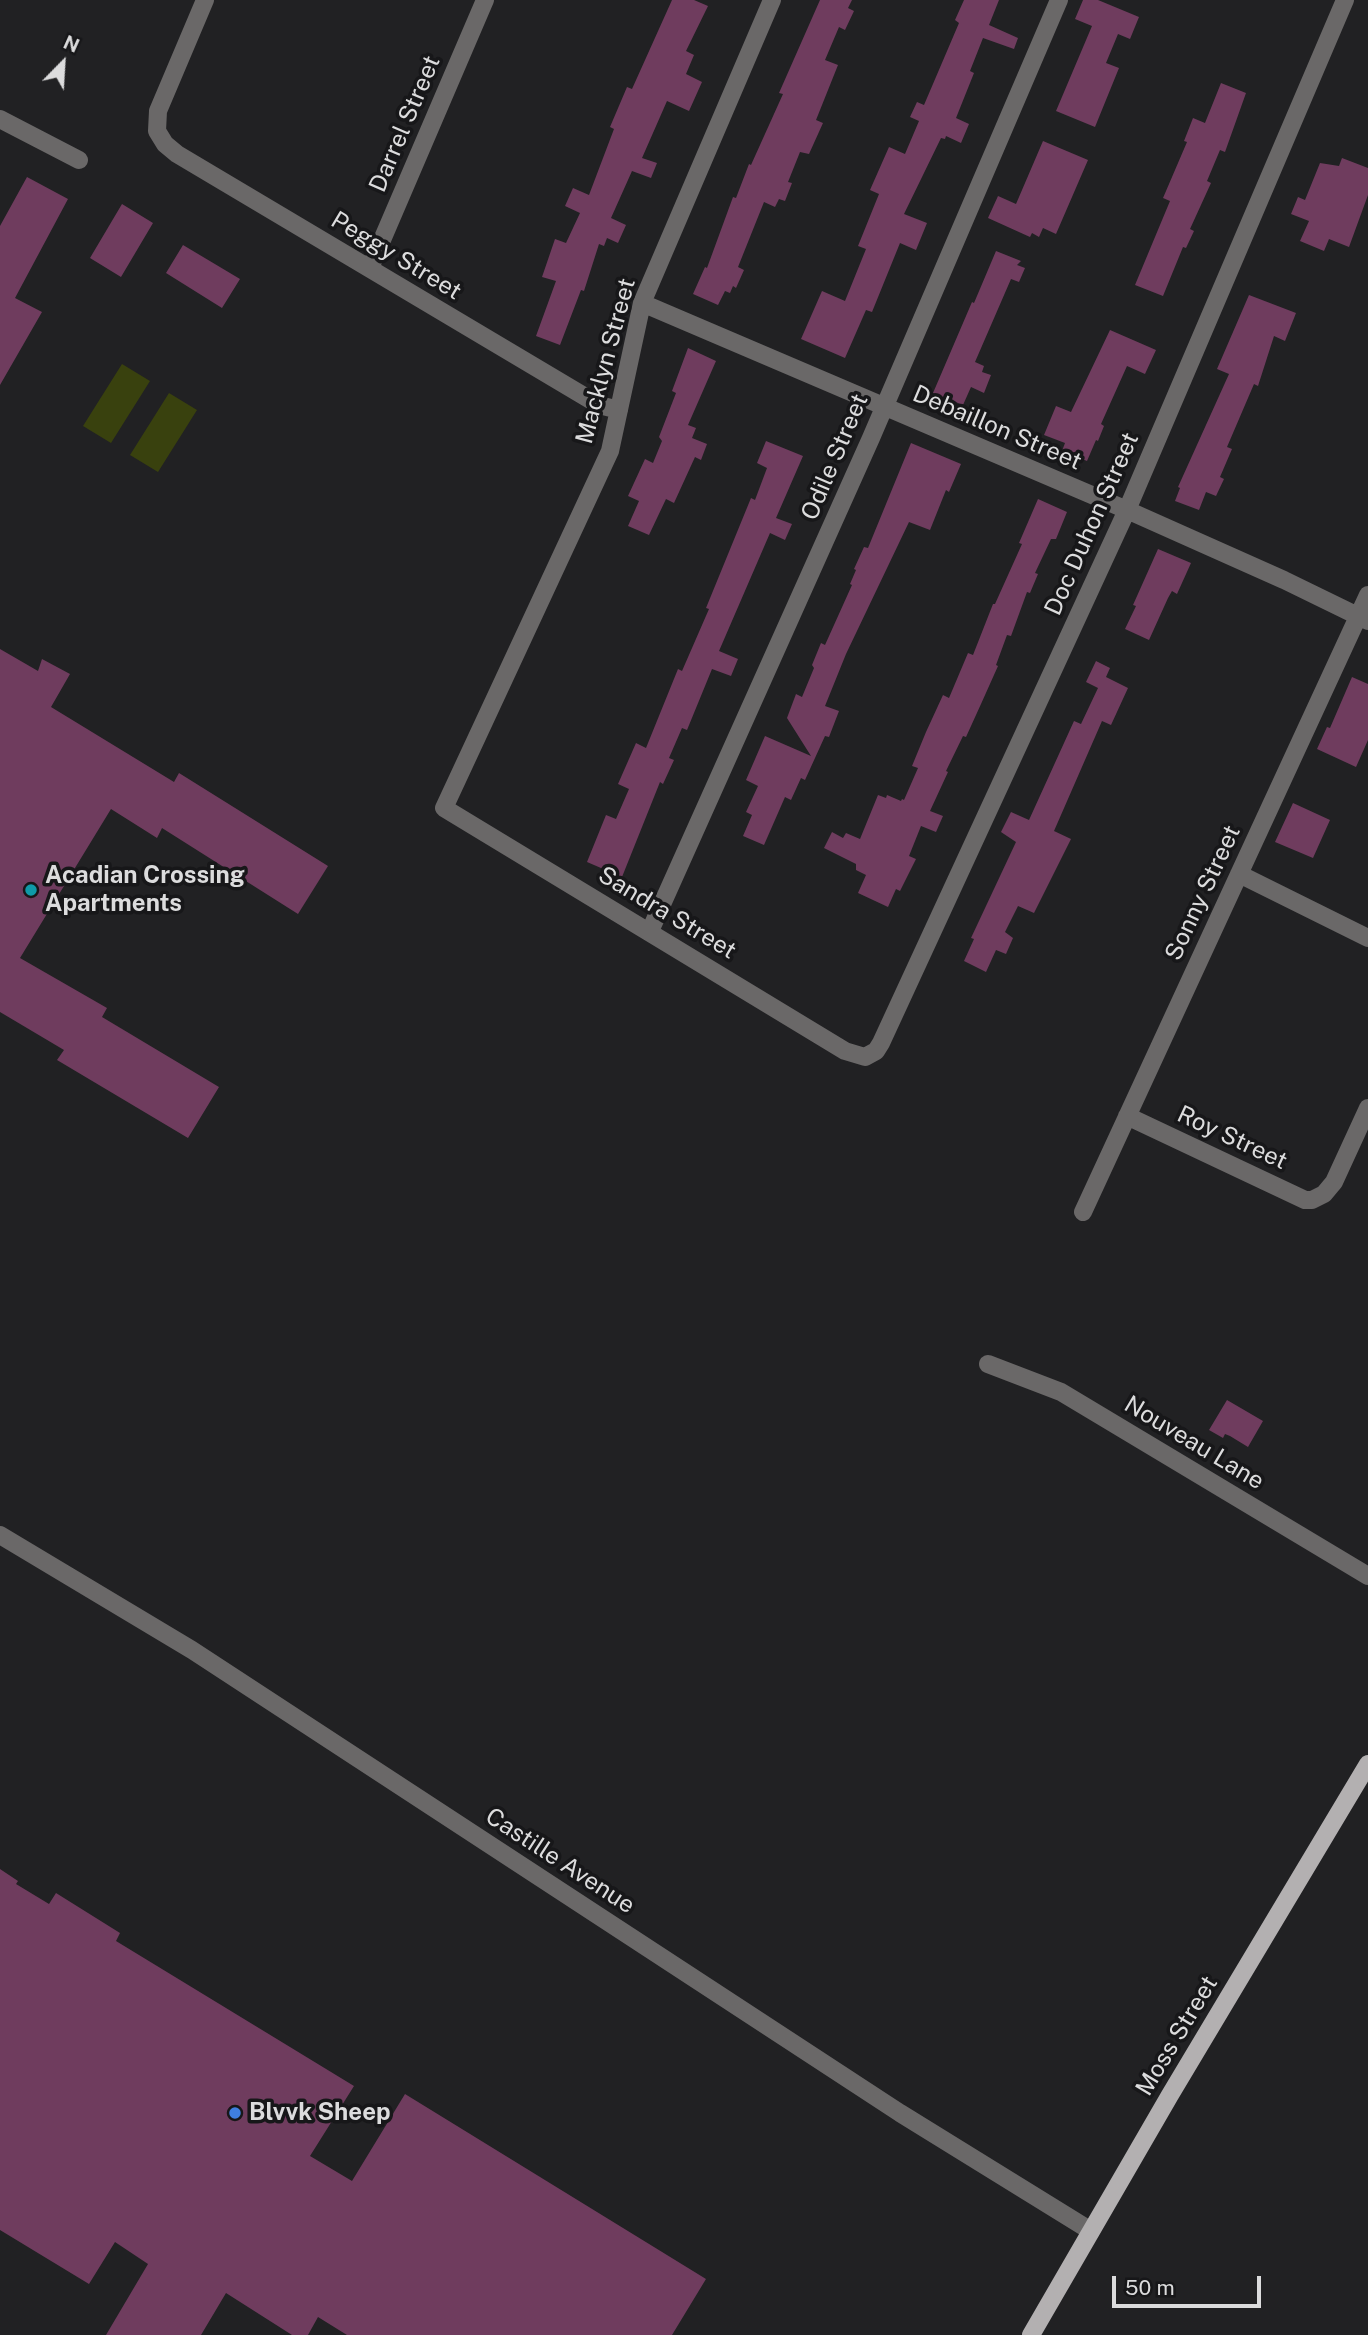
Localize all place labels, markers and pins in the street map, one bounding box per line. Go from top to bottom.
place label: Acadian Crossing Apartments [45,862,245,918]
marker: Acadian Crossing Apartments [23,882,39,898]
place label: Blvvk Sheep [249,2099,391,2127]
marker: Blvvk Sheep [227,2105,243,2121]

